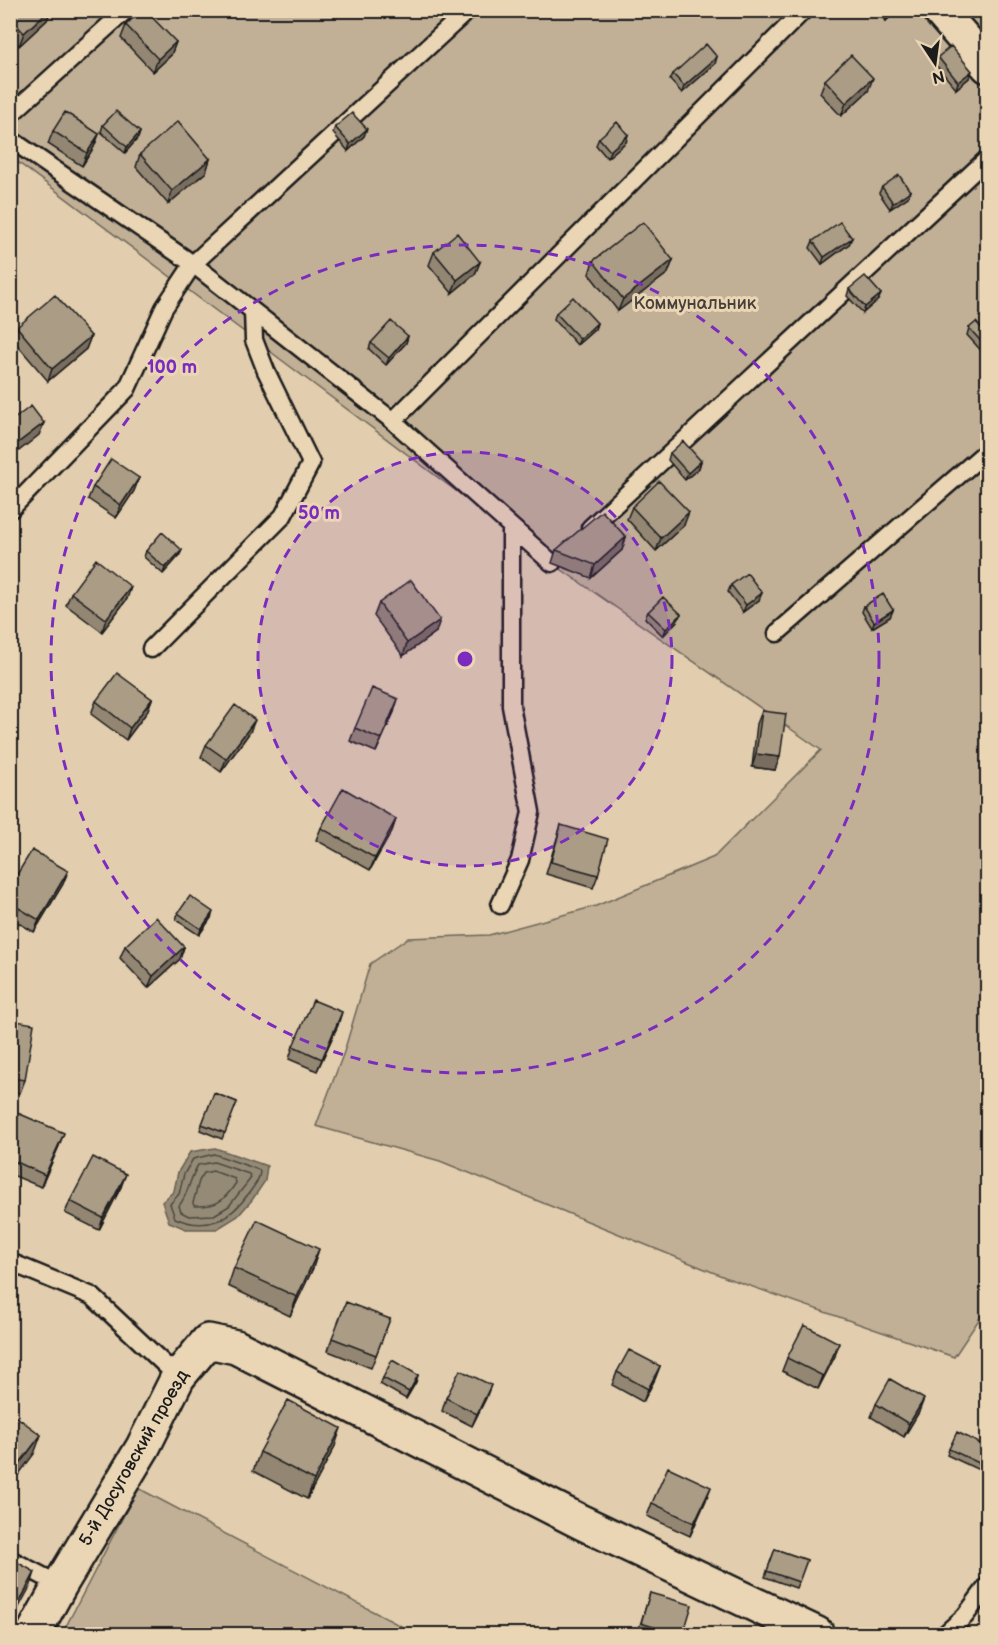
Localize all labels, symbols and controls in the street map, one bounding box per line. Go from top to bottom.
north arrow [905,33,965,93]
text: N [930,66,946,87]
park label: Коммунальник [634,293,757,314]
text: 100 m [147,357,197,378]
text: 50 m [298,503,340,524]
centre of rings [455,649,475,669]
street label: 5-й Досуговский проезд [75,1366,193,1550]

